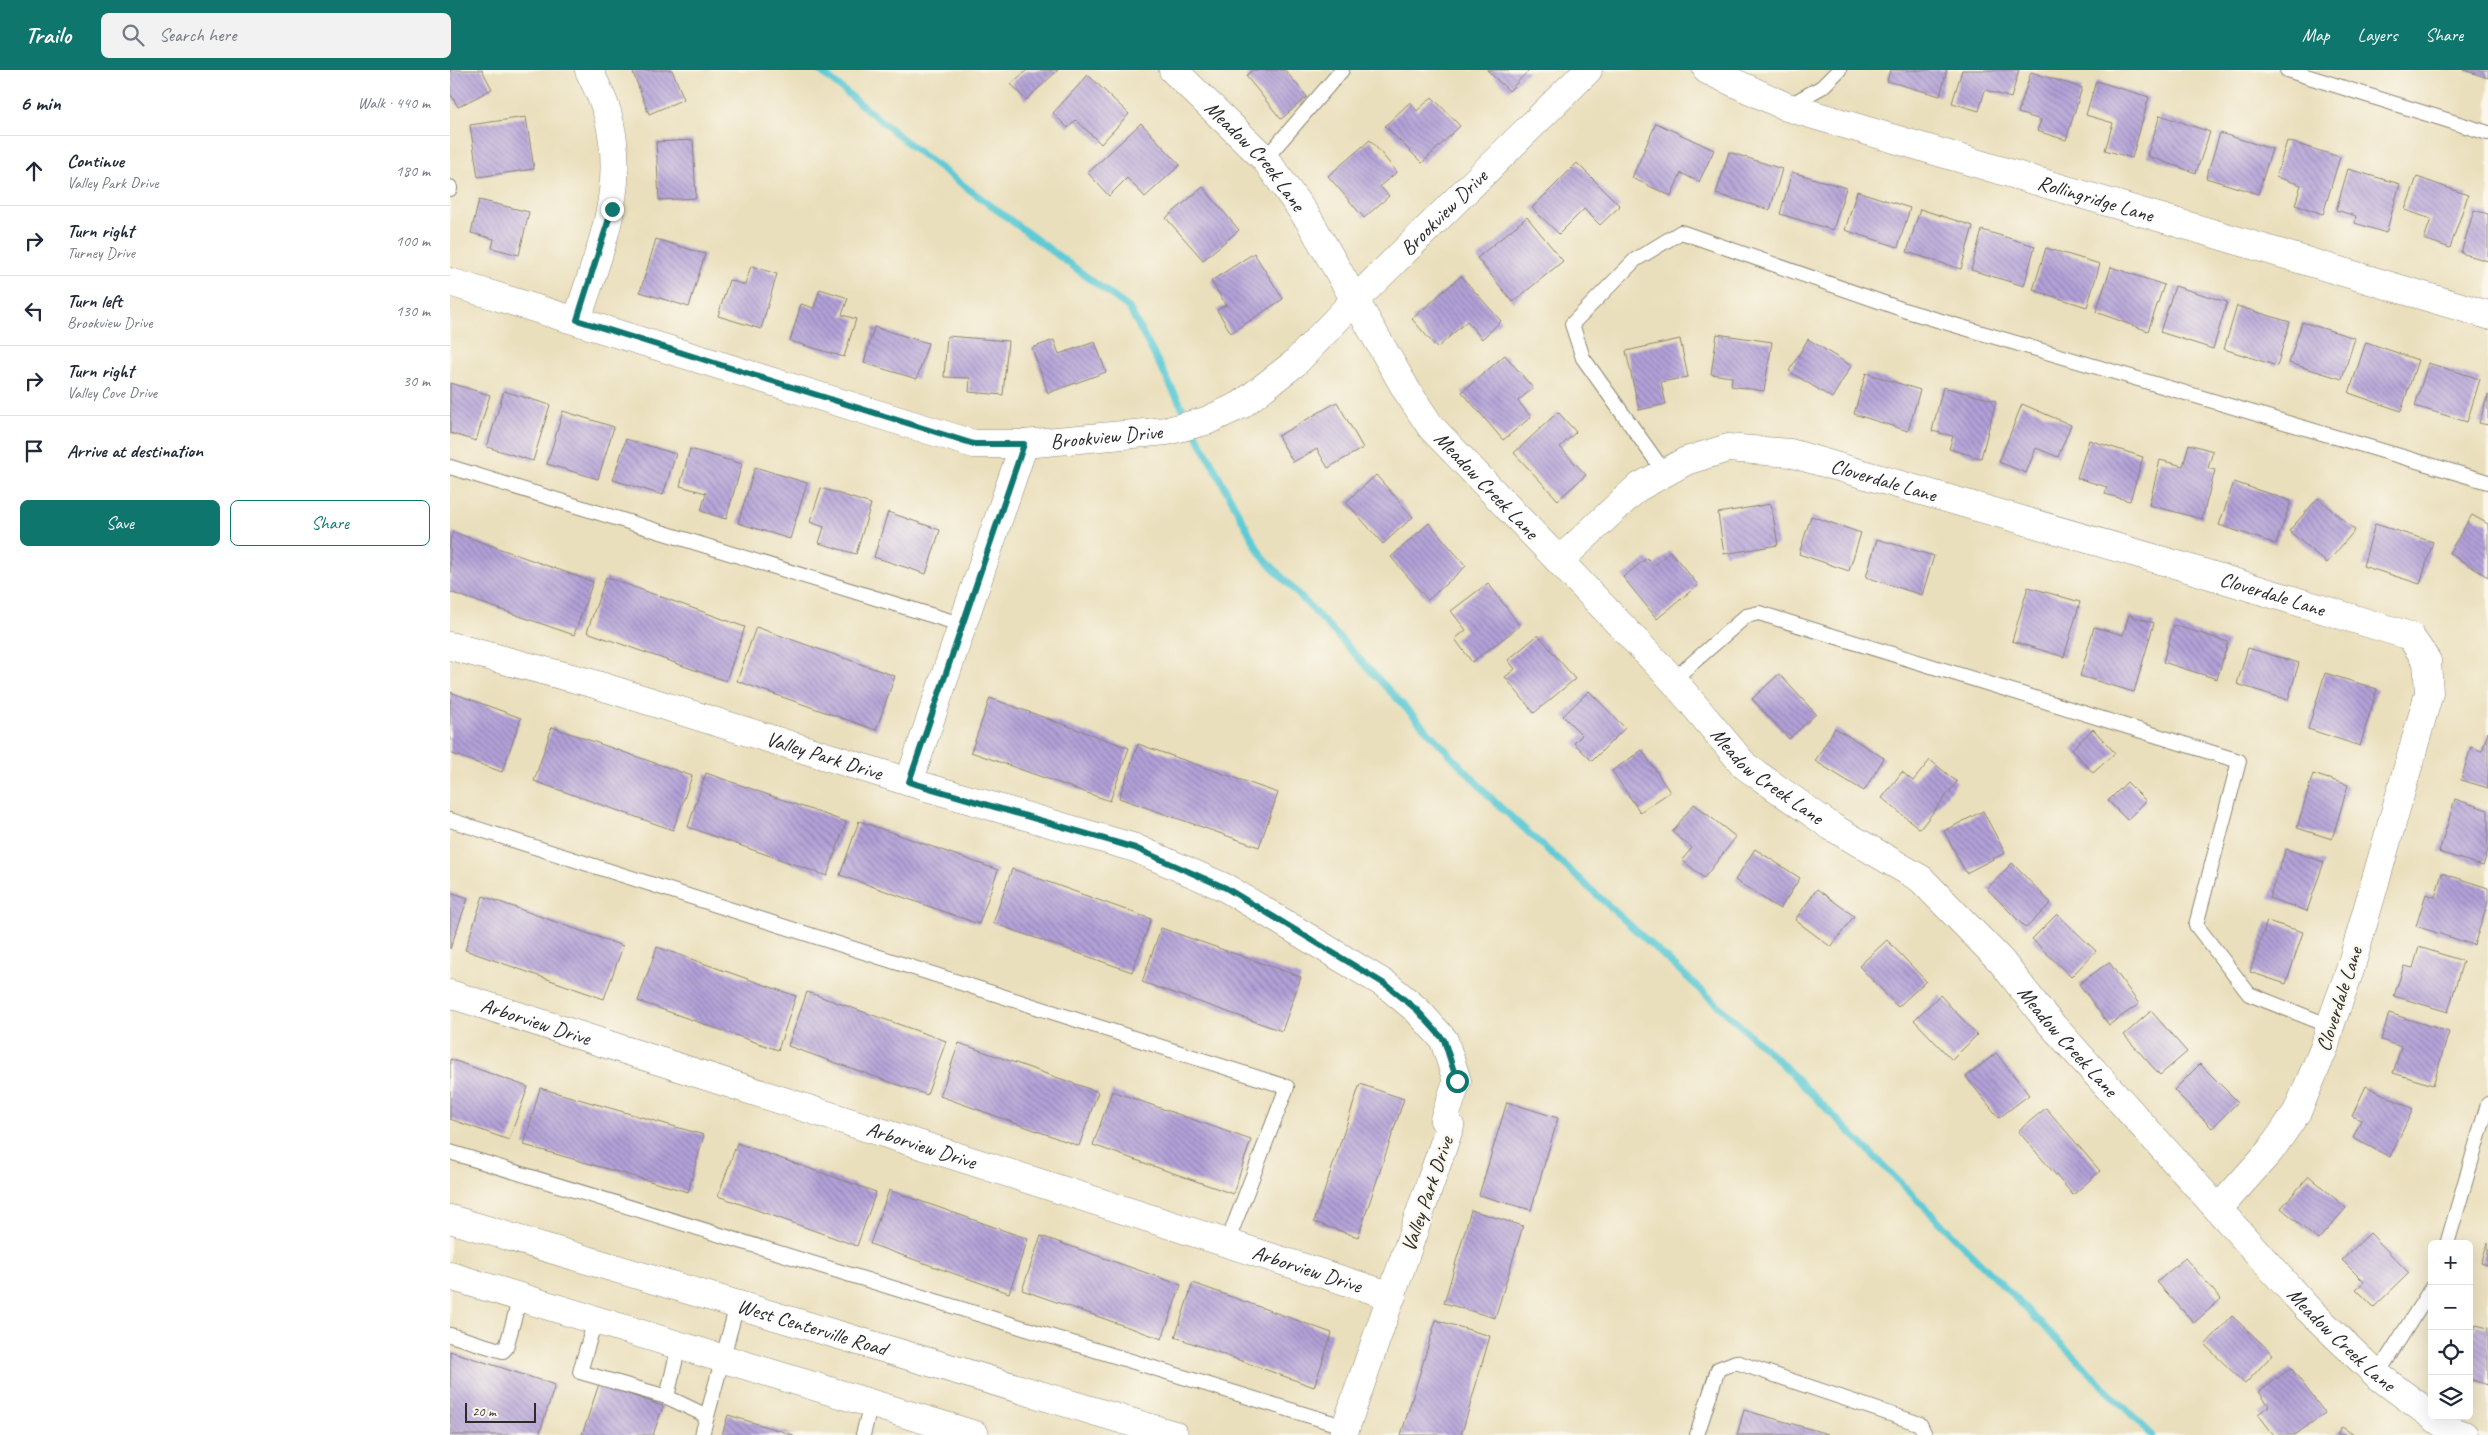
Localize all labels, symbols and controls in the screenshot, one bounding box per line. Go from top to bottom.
search box [101,13,451,58]
text: Trailo [25,20,71,50]
icon: search [119,21,147,49]
text: Search here [159,23,236,47]
text: Map [2302,24,2330,46]
text: Layers [2358,24,2397,46]
text: Share [2425,24,2463,46]
text: 6 min [20,90,61,116]
text: Walk · 440 m [358,93,430,113]
street label: Meadow Creek Lane [1199,95,1312,218]
text: Continue [67,149,124,173]
icon: ahead [20,157,48,185]
text: 180 m [396,161,430,181]
street label: Brookview Drive [1395,163,1494,261]
street label: Rollingridge Lane [2035,169,2158,228]
text: Valley Park Drive [67,173,158,193]
route end [601,198,624,221]
text: Turn right [67,219,134,243]
icon: right [20,227,48,255]
text: 100 m [396,231,430,251]
text: Turney Drive [67,243,135,263]
text: Turn left [67,289,122,313]
icon: left [20,297,48,325]
text: 130 m [396,301,430,321]
text: Brookview Drive [67,313,152,333]
text: Turn right [67,359,134,383]
icon: right [20,367,48,395]
text: 30 m [403,371,430,391]
text: Valley Cove Drive [67,383,157,403]
street label: Brookview Drive [1049,418,1164,455]
street label: Meadow Creek Lane [1429,426,1546,546]
icon: arrive [20,437,48,465]
text: Arrive at destination [67,439,203,463]
street label: Cloverdale Lane [1828,453,1940,508]
button: Save [20,500,220,546]
button: Share [230,500,430,546]
street label: Cloverdale Lane [2217,566,2329,623]
street label: Meadow Creek Lane [1705,722,1830,831]
street label: Valley Park Drive [763,725,887,786]
street label: Cloverdale Lane [2310,942,2368,1055]
street label: Meadow Creek Lane [2012,980,2125,1104]
street label: Arborview Drive [478,992,595,1052]
route start [1446,1070,1469,1093]
street label: Arborview Drive [863,1115,980,1175]
street label: Valley Park Drive [1395,1132,1459,1255]
street label: Arborview Drive [1249,1239,1366,1299]
map controls [2428,1240,2473,1420]
button: + [2428,1240,2473,1285]
street label: Meadow Creek Lane [2282,1282,2402,1398]
button: − [2428,1285,2473,1330]
street label: West Centerville Road [734,1292,893,1362]
button: locate [2428,1330,2473,1375]
button: layers [2428,1375,2473,1420]
scale bar [465,1400,536,1423]
text: 20 m [472,1403,496,1420]

